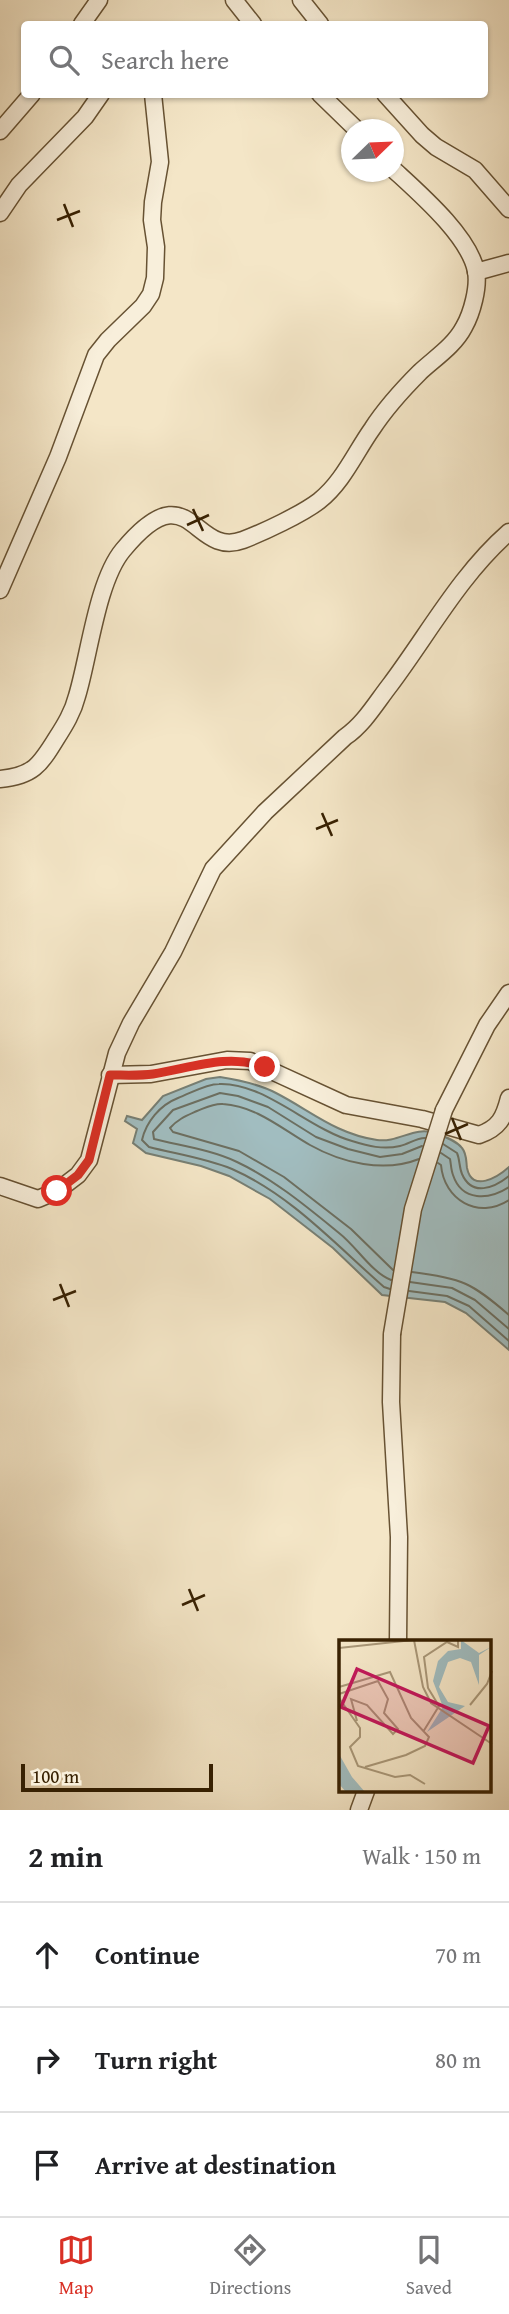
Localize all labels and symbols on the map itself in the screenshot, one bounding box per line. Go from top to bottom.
north arrow [341,119,404,182]
route end [249,1051,280,1082]
route start [41,1175,72,1206]
inset map [339,1640,491,1792]
scale bar [21,1761,214,1793]

